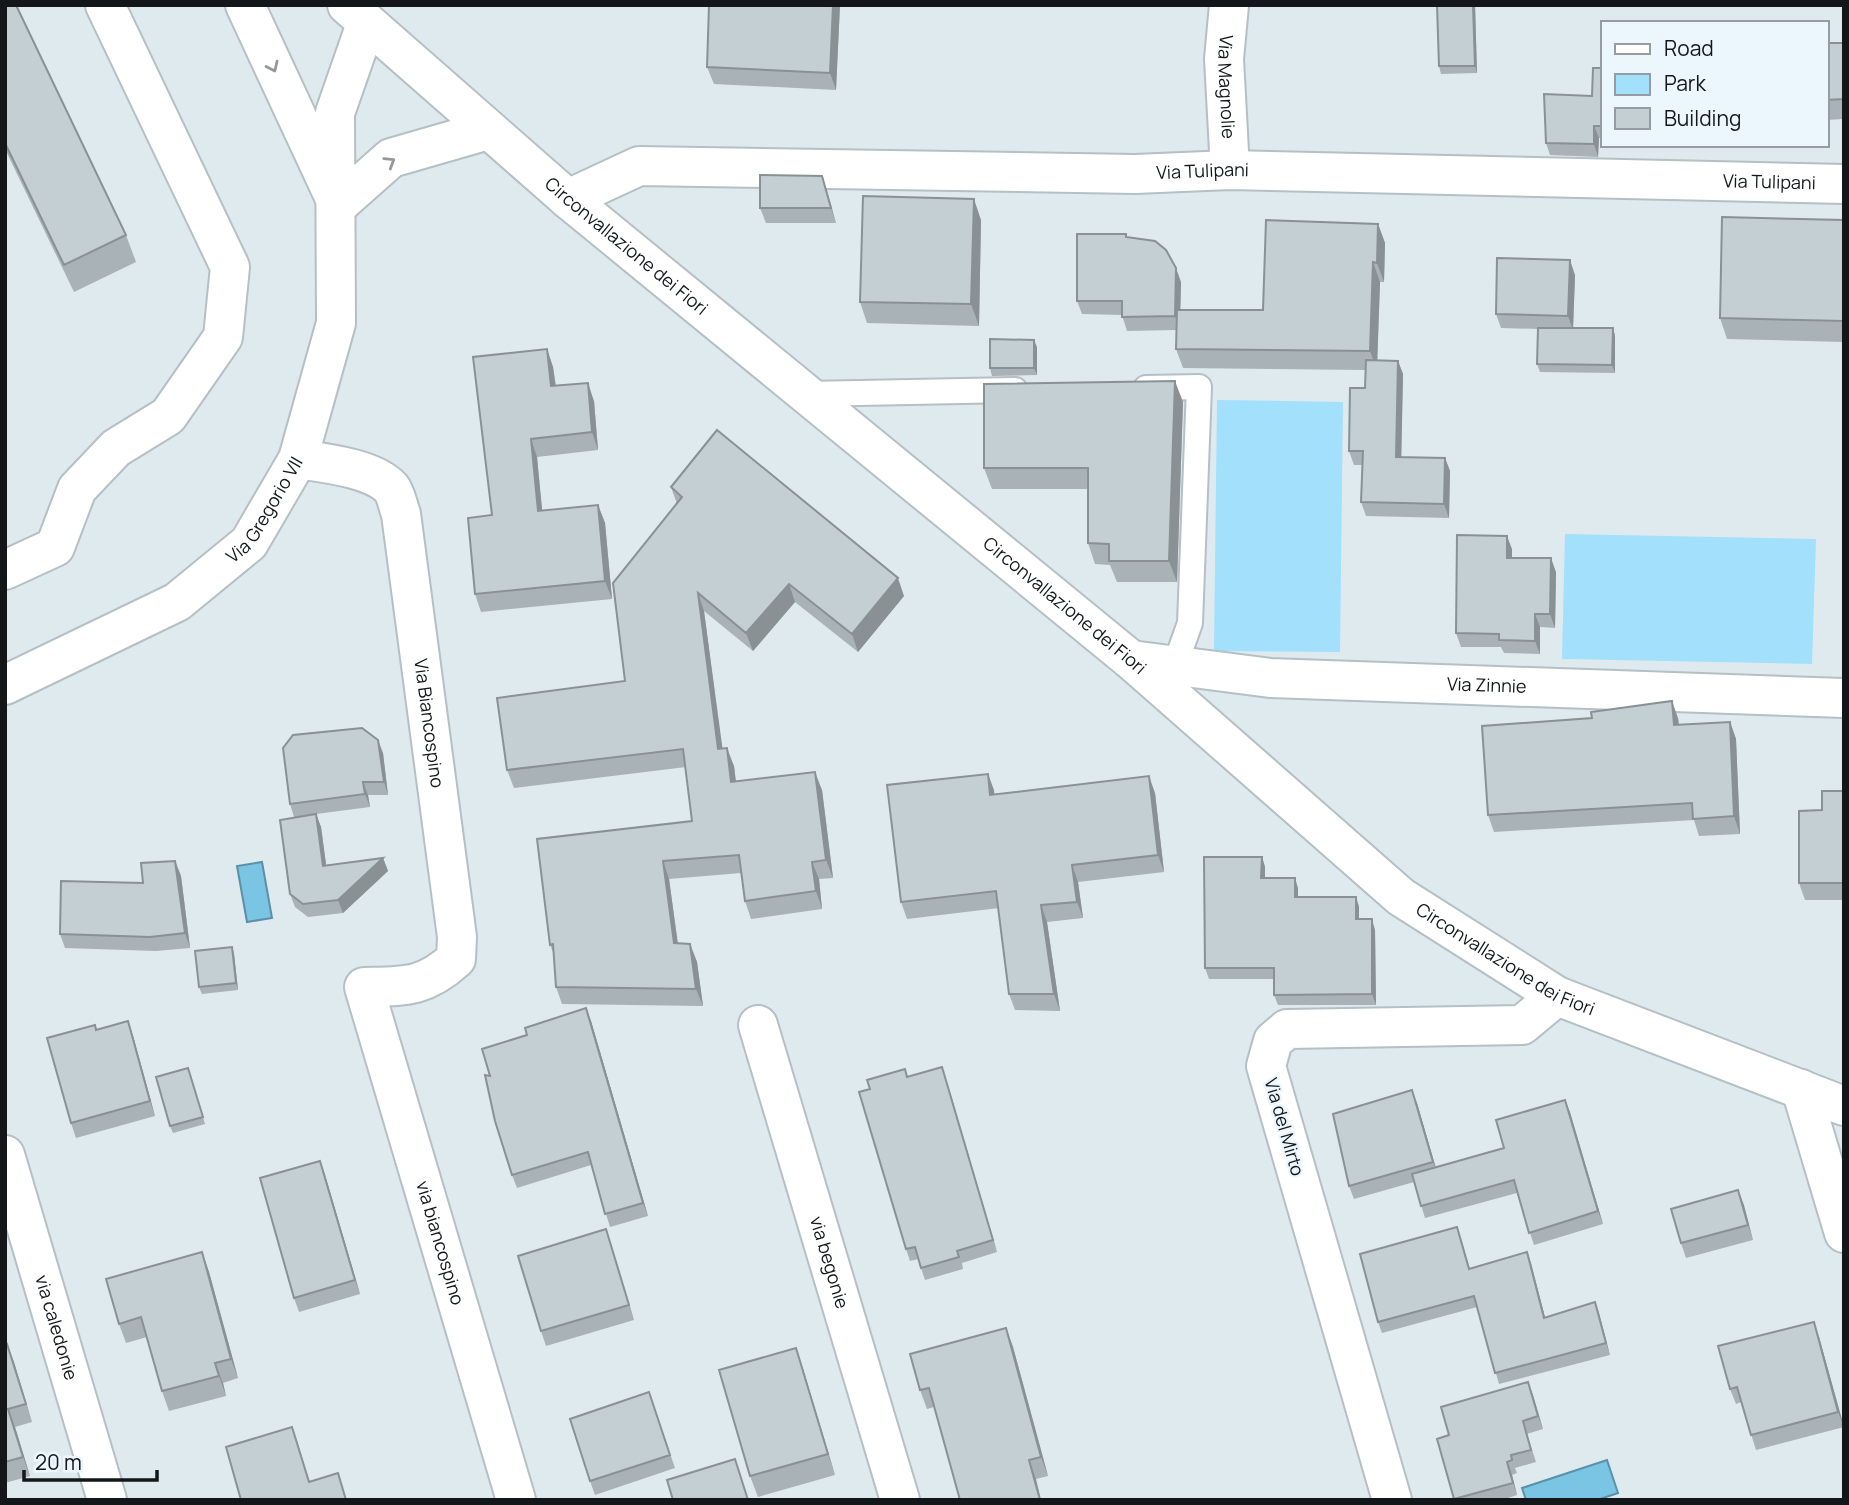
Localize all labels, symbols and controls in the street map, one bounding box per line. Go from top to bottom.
legend [1601,21,1828,147]
street label: Via Magnolie [1213,34,1241,139]
text: Road [1664,34,1714,62]
one-way arrow [265,60,279,72]
text: Park [1664,69,1706,97]
text: Building [1664,104,1741,132]
one-way arrow [382,157,395,170]
street label: Via Tulipani [1156,157,1249,184]
street label: Via Tulipani [1723,168,1816,194]
street label: Circonvallazione dei Fiori [540,171,713,320]
street label: Via Gregorio VII [221,452,308,568]
street label: Circonvallazione dei Fiori [979,531,1152,679]
street label: Via Biancospino [409,657,450,789]
street label: Via Zinnie [1446,671,1527,698]
street label: Circonvallazione dei Fiori [1412,897,1598,1020]
street label: Via del Mirto [1260,1075,1310,1178]
street label: via biancospino [411,1178,471,1308]
street label: via begonie [805,1213,855,1311]
street label: via caledonie [30,1272,84,1383]
scale bar [24,1438,158,1482]
text: 20 m [35,1448,82,1476]

